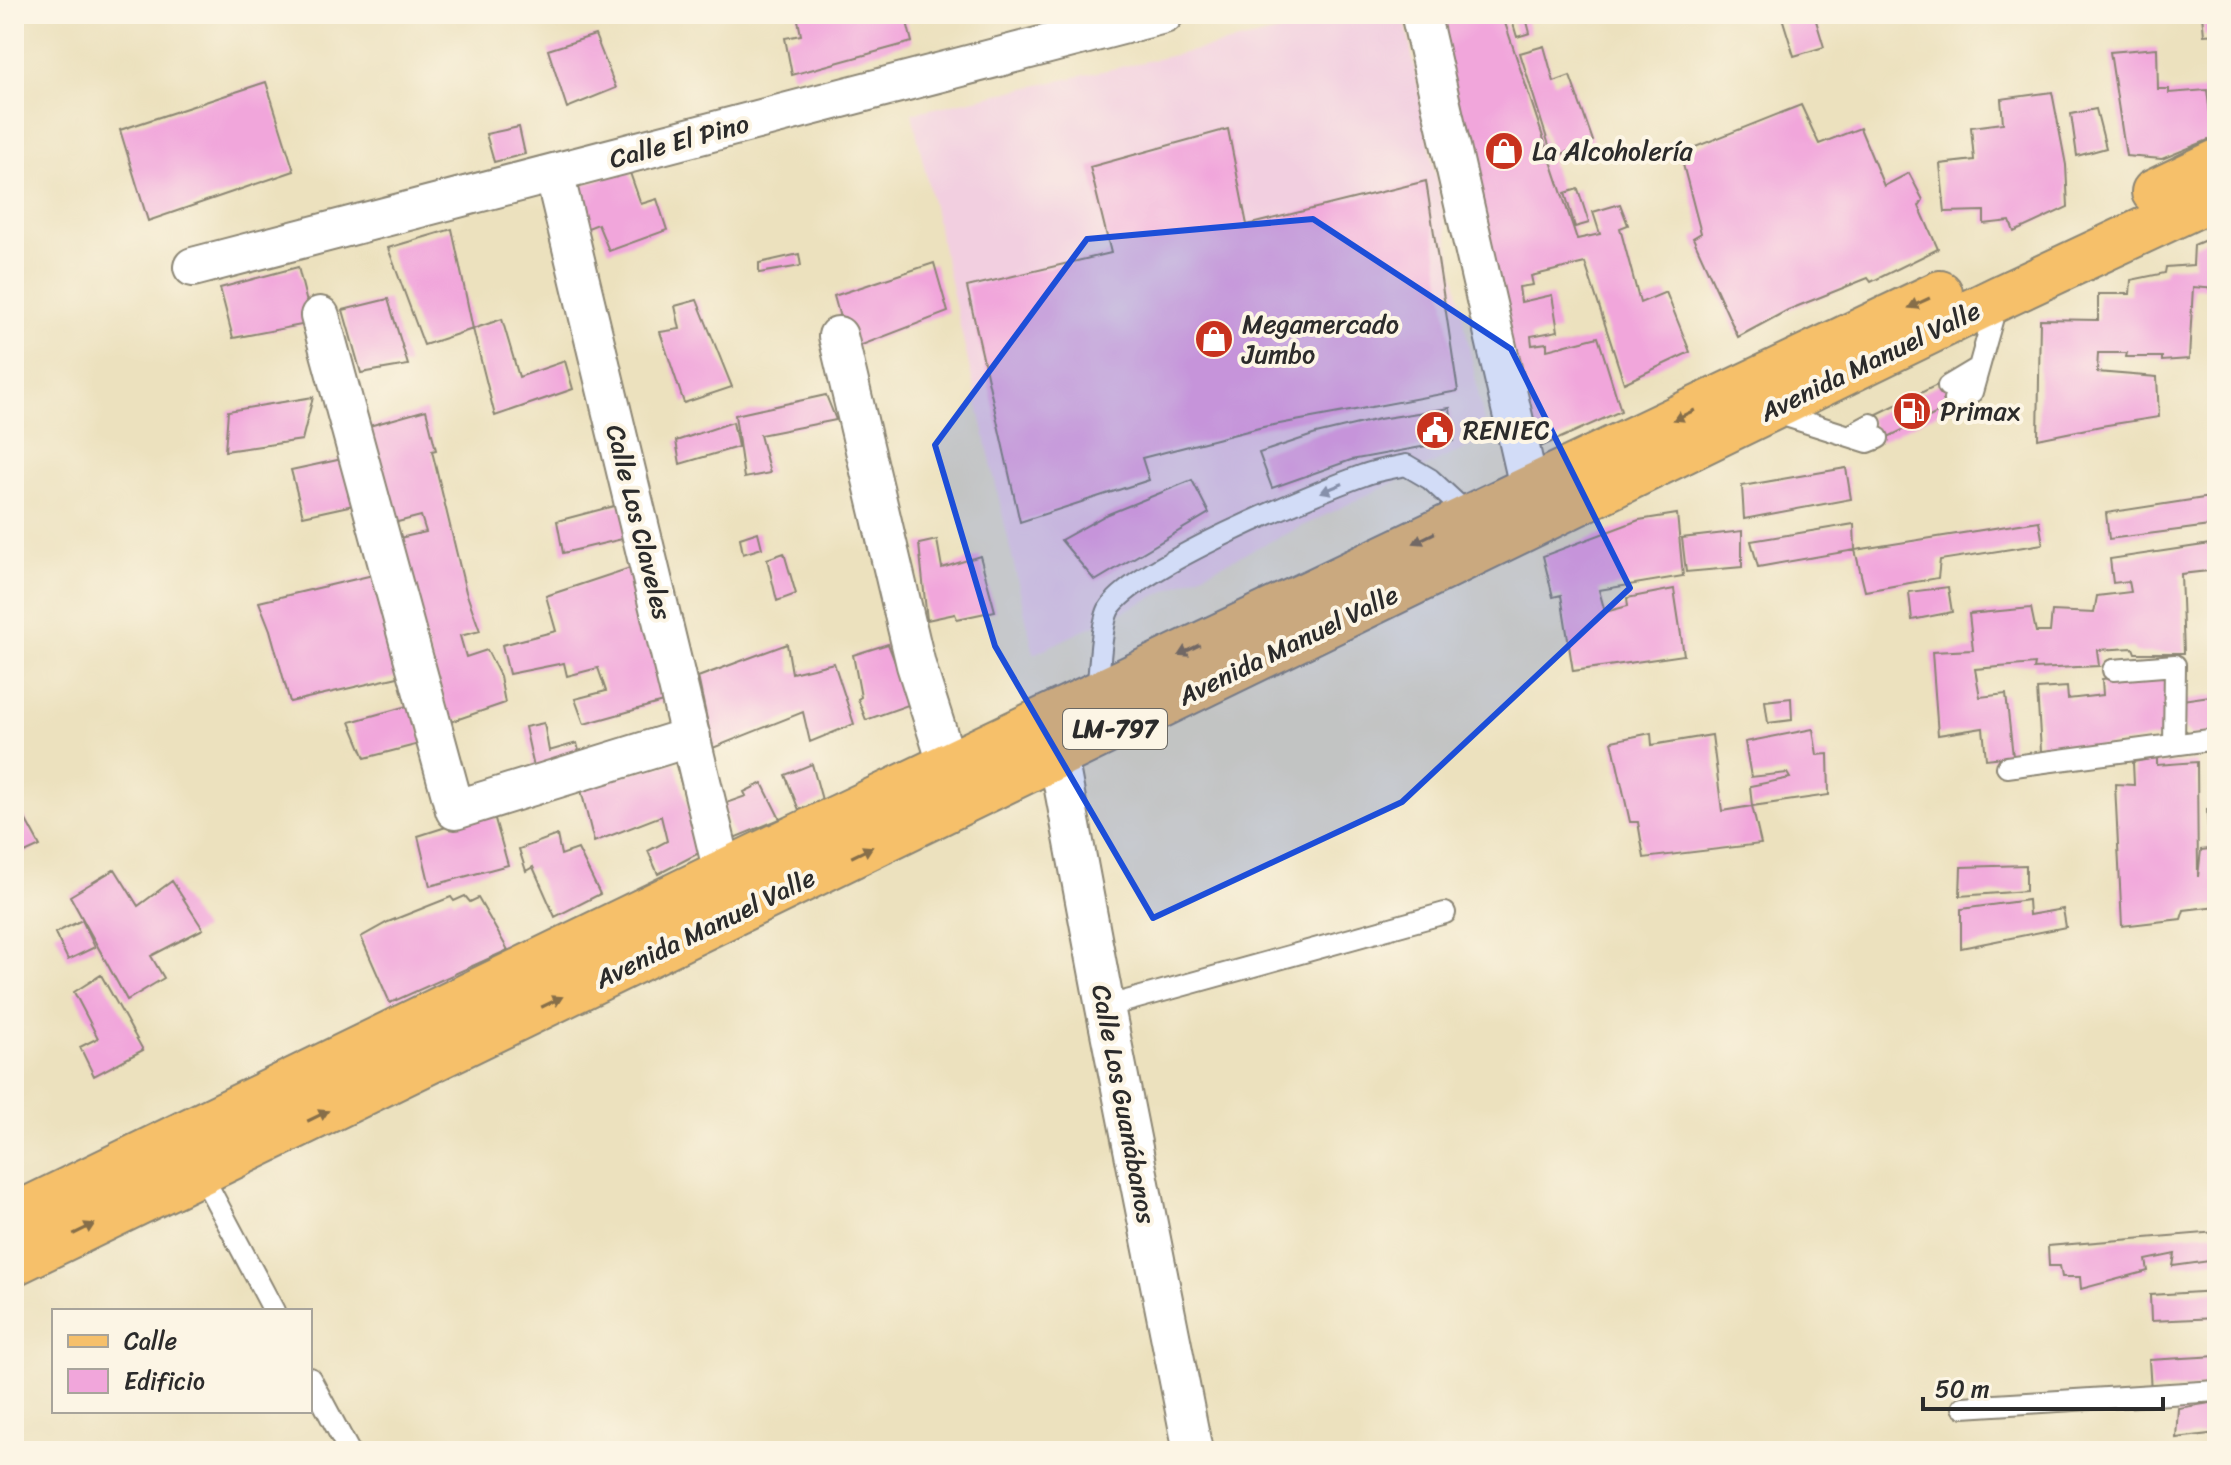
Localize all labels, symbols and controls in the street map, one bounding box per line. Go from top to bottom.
street label: Calle El Pino [604,100,754,182]
place label: La Alcoholería [1532,128,1694,174]
shop icon: La Alcoholería [1483,130,1525,172]
street label: Avenida Manuel Valle [1751,288,1988,435]
one-way arrow [1907,296,1930,310]
place label: Megamercado Jumbo [1241,301,1399,377]
shop icon: Megamercado Jumbo [1193,318,1235,360]
place label: Primax [1940,388,2021,434]
fuel station icon: Primax [1891,390,1933,432]
place label: RENIEC [1463,407,1550,453]
one-way arrow [1672,408,1696,422]
public building icon: RENIEC [1414,409,1456,451]
street label: Calle Los Claveles [593,419,686,626]
one-way arrow [1320,481,1344,494]
one-way arrow [1412,531,1435,545]
street label: Avenida Manuel Valle [1169,572,1406,719]
one-way arrow [1177,643,1201,657]
road number: LM-797 [1063,709,1167,749]
one-way arrow [850,845,873,859]
street label: Avenida Manuel Valle [586,855,823,1002]
street label: Calle Los Guanábanos [1078,980,1170,1229]
one-way arrow [540,995,564,1009]
one-way arrow [307,1109,330,1122]
one-way arrow [73,1222,96,1236]
legend [52,1309,312,1413]
text: Calle [124,1320,177,1362]
text: Edificio [124,1360,205,1402]
scale bar [1923,1361,2163,1411]
text: 50 m [1935,1368,1990,1410]

